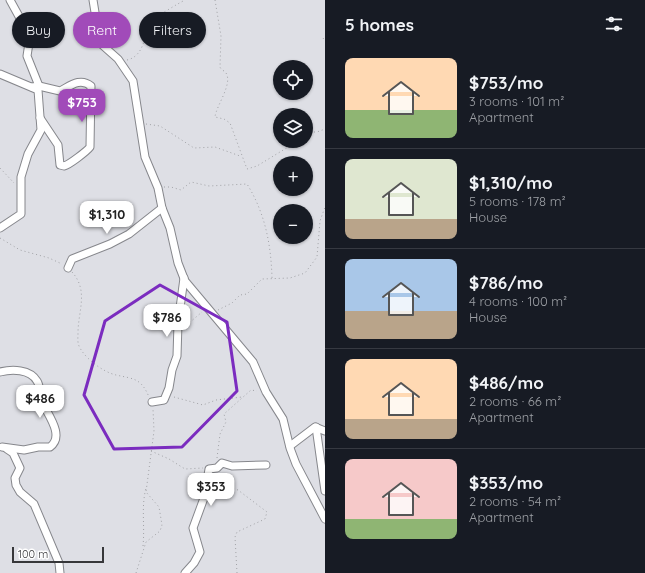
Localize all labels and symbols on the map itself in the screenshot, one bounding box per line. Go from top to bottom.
pin: $753 [58,89,106,123]
pin: $1,310 [74,201,140,235]
pin: $786 [143,304,191,338]
pin: $486 [16,385,64,419]
pin: $353 [187,473,235,507]
scale bar [12,545,104,564]

